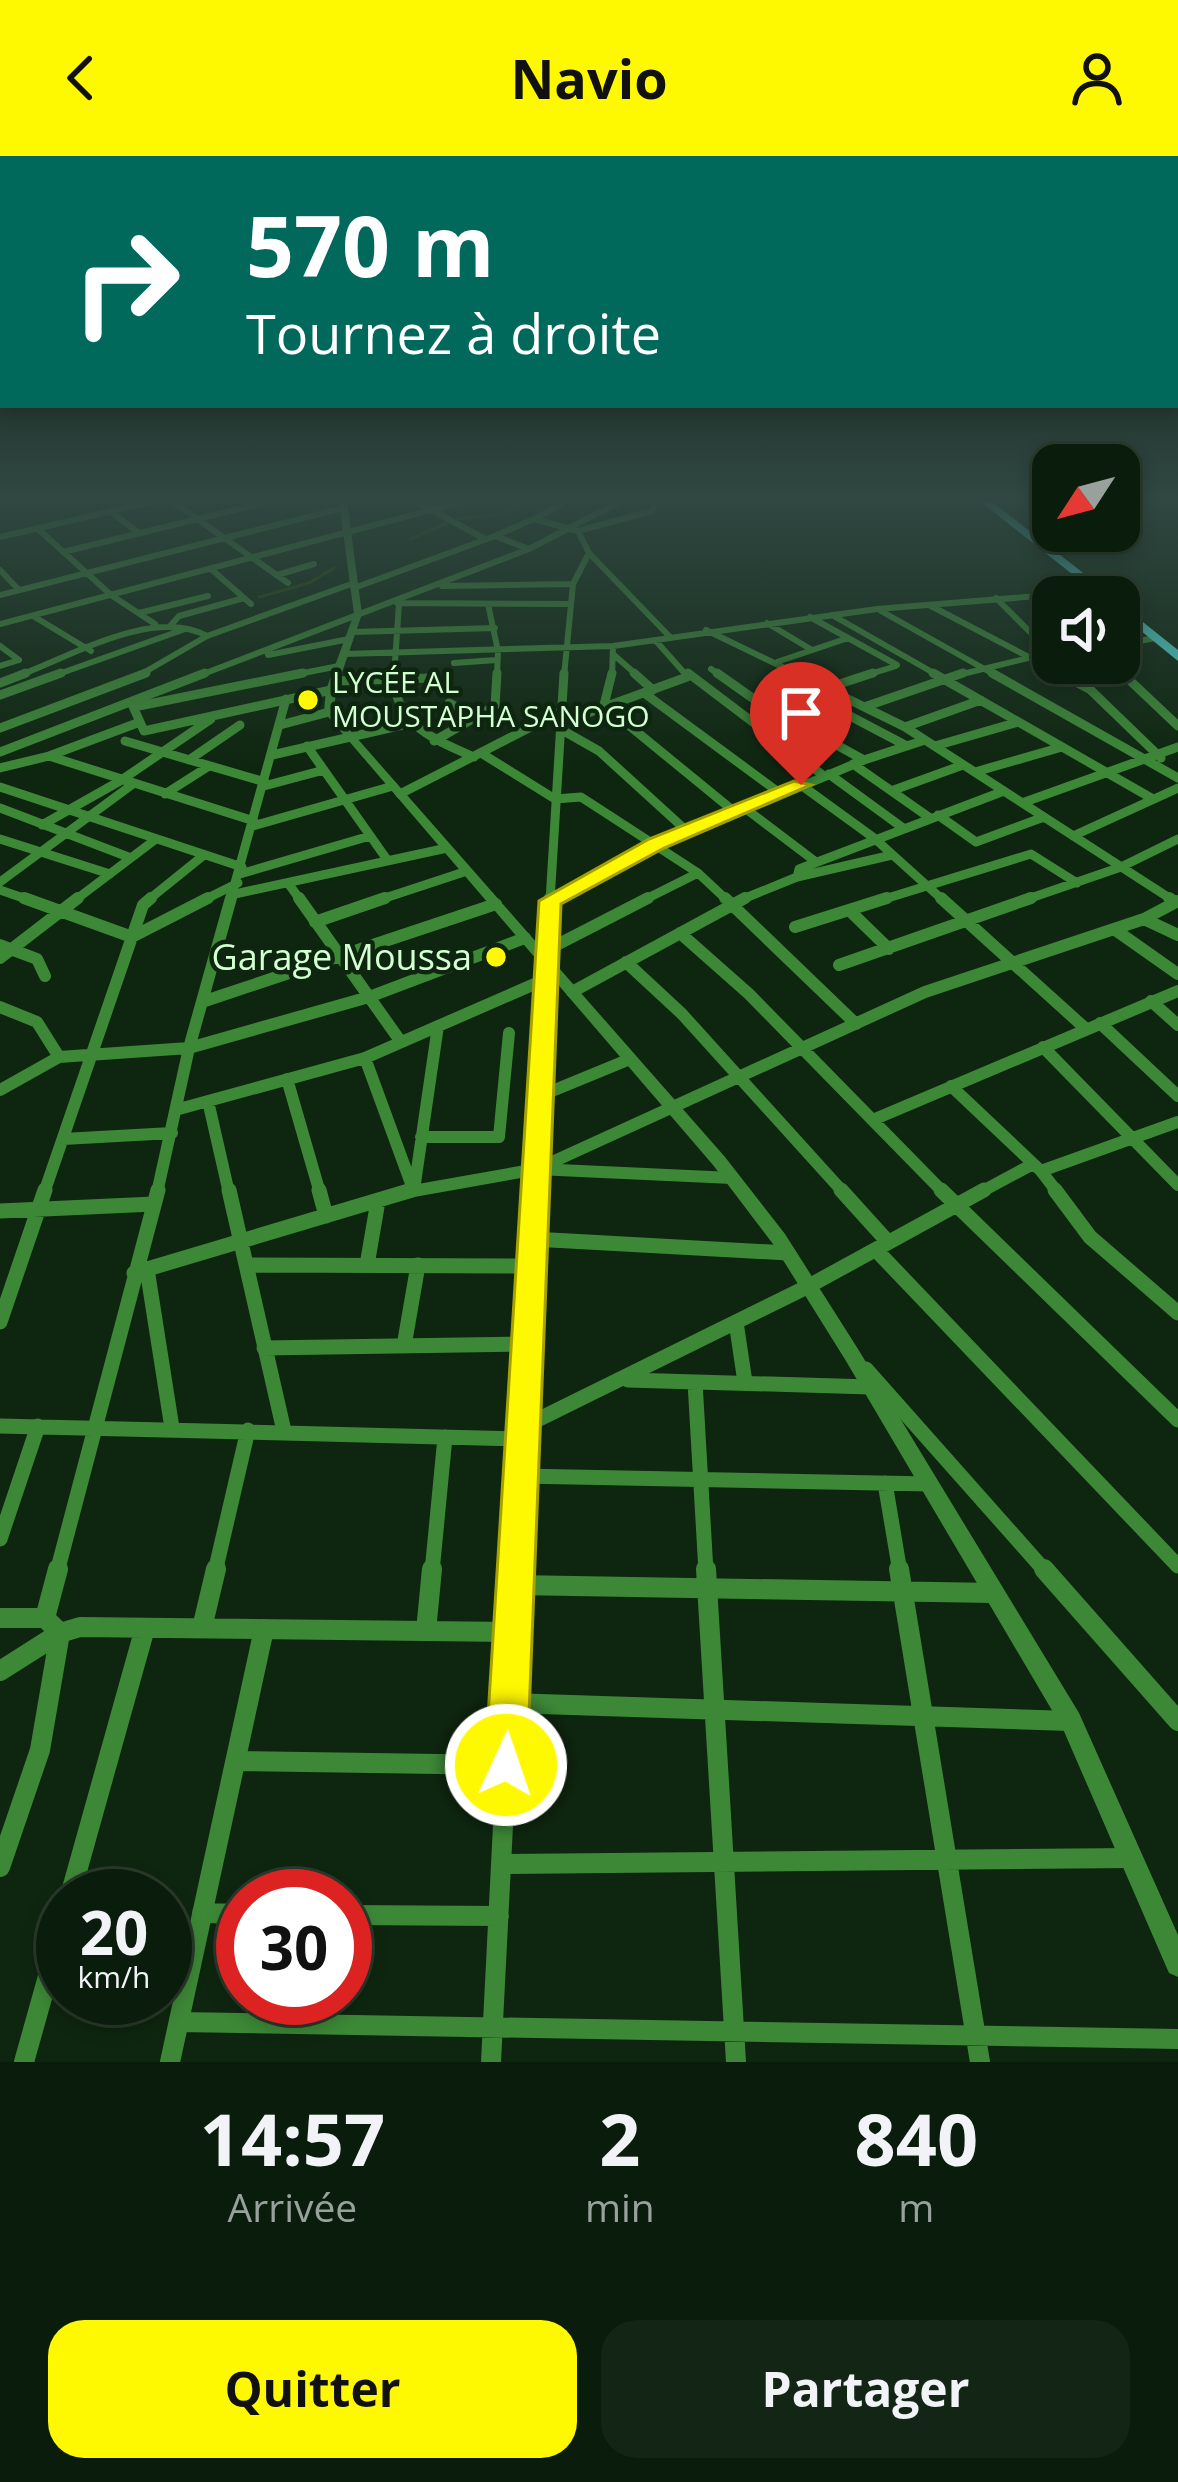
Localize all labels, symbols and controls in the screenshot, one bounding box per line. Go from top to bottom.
text: Navio [510,41,668,115]
icon: back [48,45,114,111]
icon: person [1064,45,1130,111]
text: 570 m [246,187,494,302]
icon: right [48,204,204,360]
text: Tournez à droite [246,296,661,370]
north arrow [1032,444,1140,552]
map controls [1032,444,1140,684]
button: sound [1032,576,1140,684]
place label: LYCÉE AL MOUSTAPHA SANOGO [332,661,650,736]
pin [750,662,852,785]
icon: arrive [768,680,834,746]
marker: LYCÉE AL MOUSTAPHA SANOGO [295,687,321,713]
place label: Garage Moussa [212,932,472,981]
marker: Garage Moussa [483,944,509,970]
position arrow [443,1702,569,1828]
speed limit sign: 30 [216,1869,372,2025]
text: 20 [80,1891,148,1973]
text: km/h [78,1956,150,1997]
text: 14:57 [200,2089,385,2187]
text: 2 [599,2089,640,2187]
text: 840 [855,2089,978,2187]
text: Arrivée [228,2180,357,2233]
text: min [585,2180,655,2233]
text: m [898,2180,934,2233]
button: Quitter [48,2320,577,2458]
button: Partager [601,2320,1130,2458]

